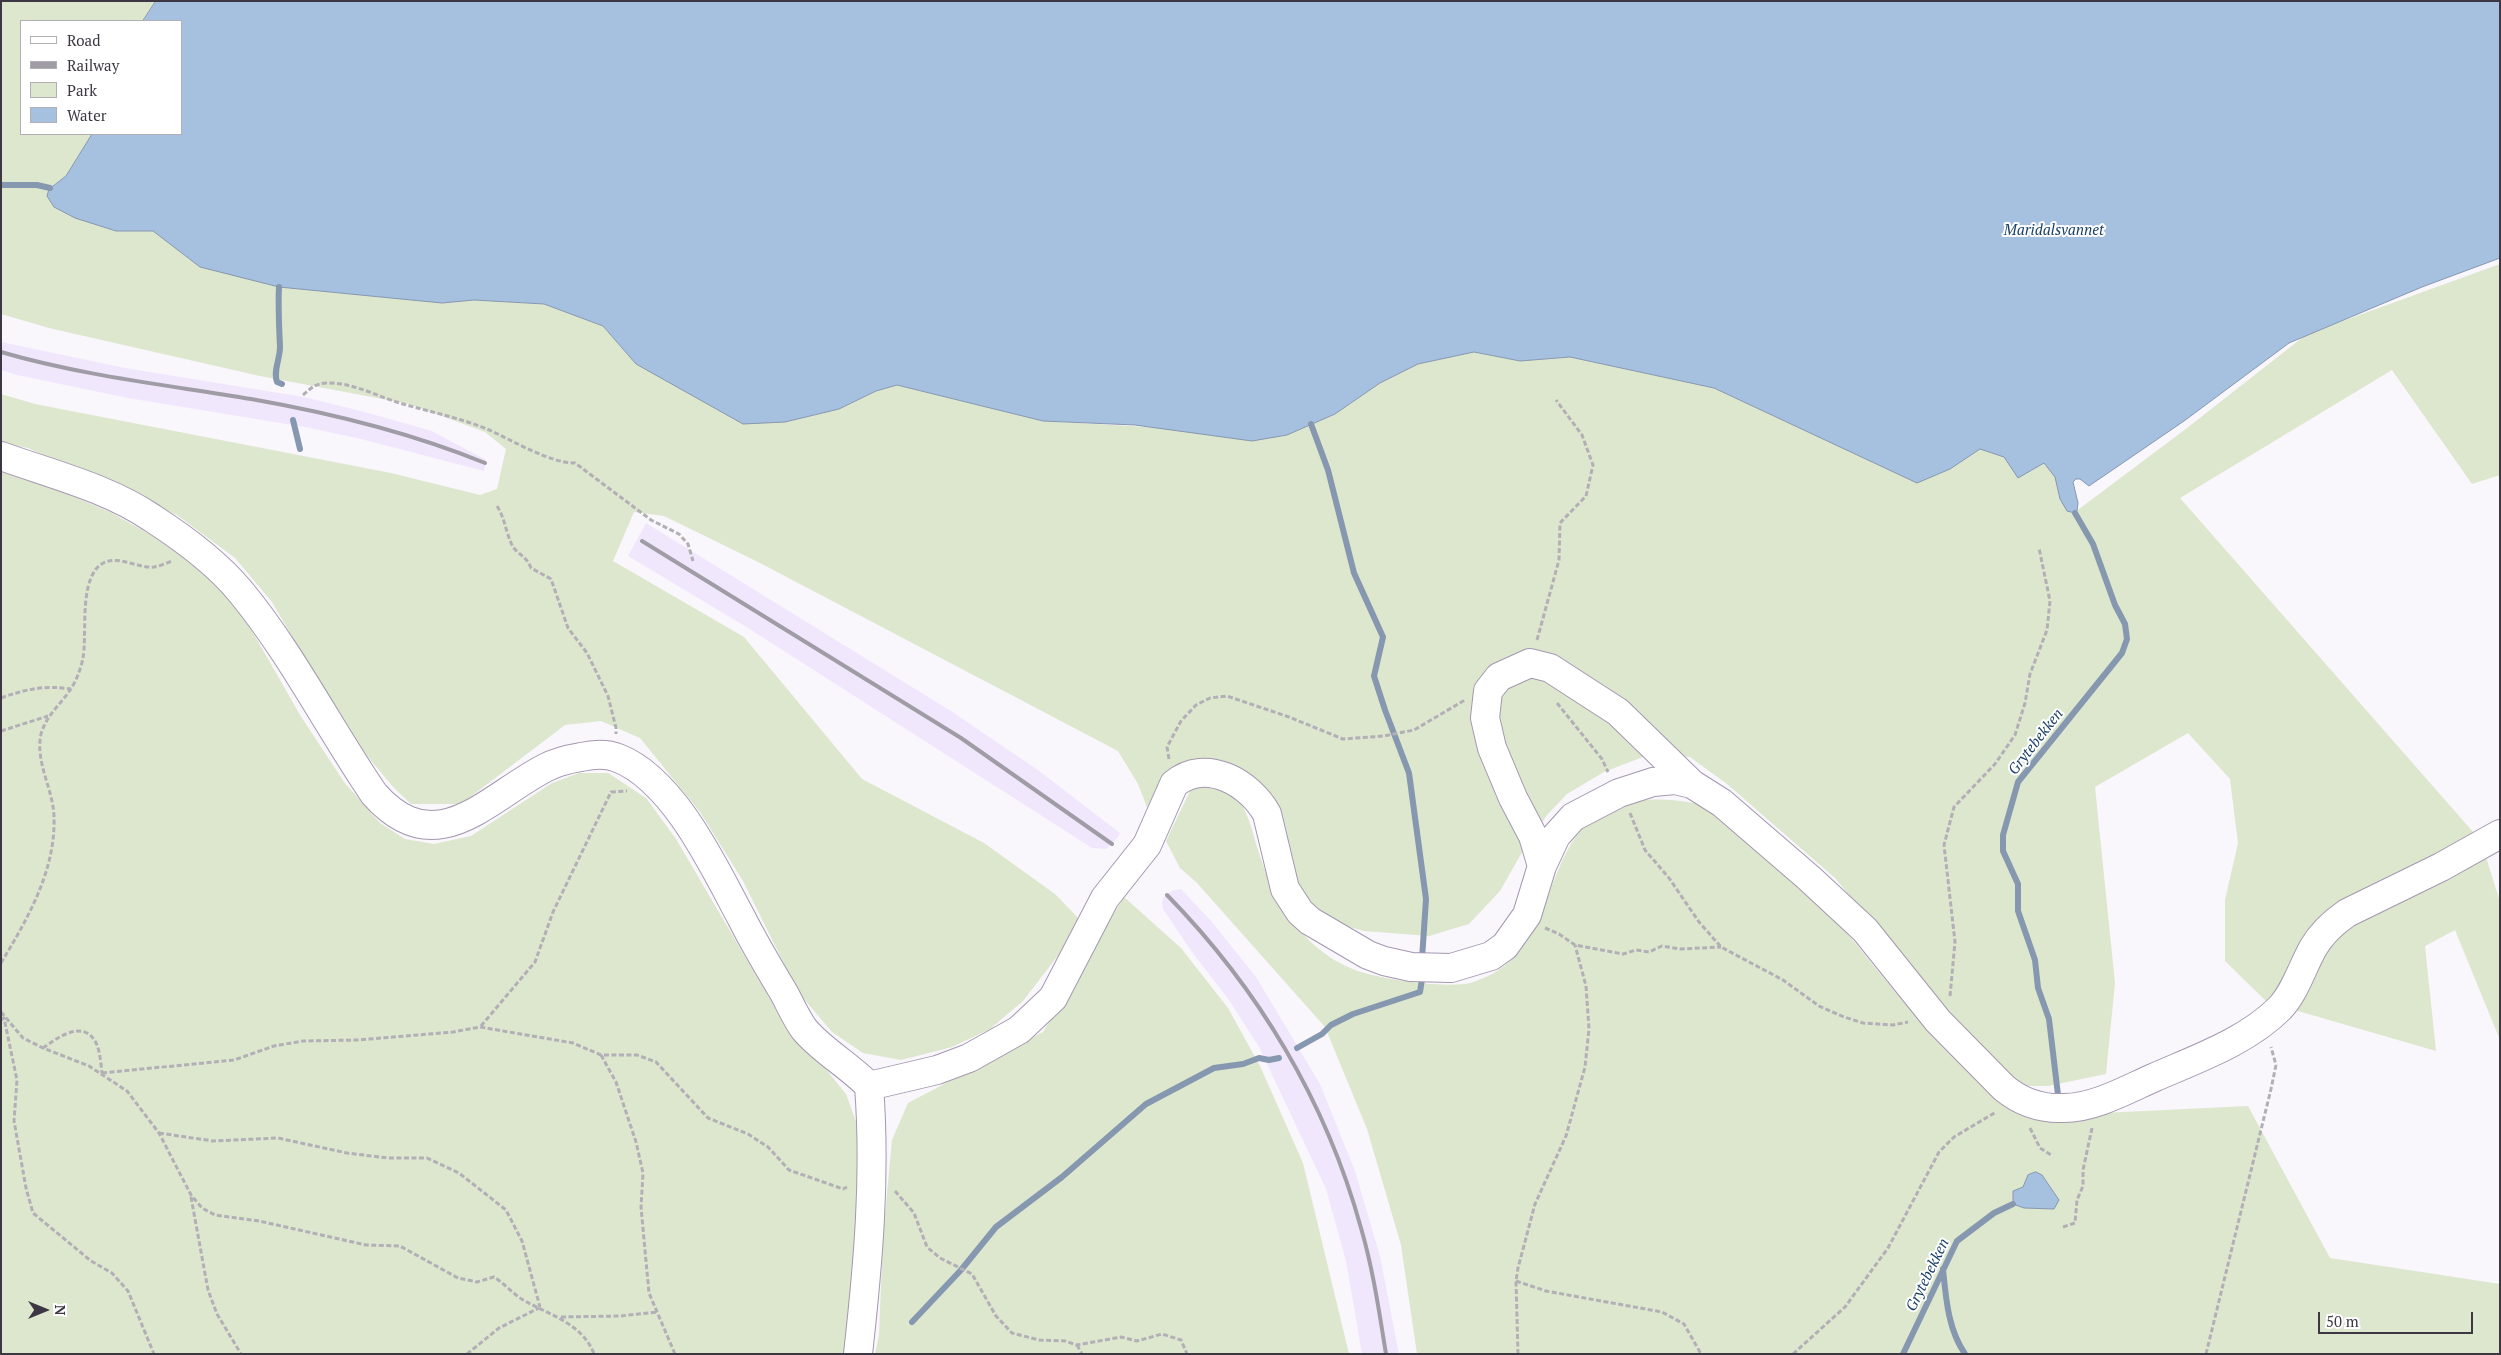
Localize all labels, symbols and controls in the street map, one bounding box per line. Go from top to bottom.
legend [20,20,182,135]
text: Road [67,30,100,50]
text: Railway [67,55,119,75]
text: Park [67,80,97,100]
text: Water [67,105,106,125]
water label: Maridalsvannet [2004,222,2104,240]
water label: Grytebekken [2005,705,2067,779]
water label: Grytebekken [1903,1236,1953,1314]
north arrow [20,1285,70,1335]
scale bar [2321,1302,2476,1334]
text: N [51,1305,70,1315]
text: 50 m [2326,1311,2359,1331]

